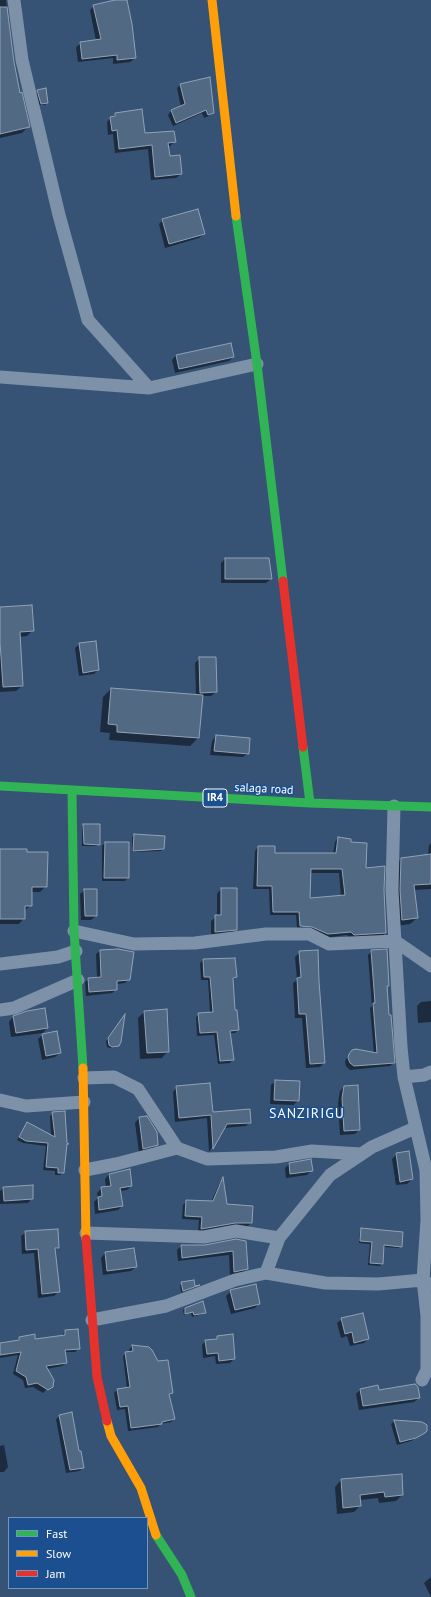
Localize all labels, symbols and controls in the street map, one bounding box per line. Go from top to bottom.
street label: salaga road [234,780,294,798]
road number: IR4 [203,789,227,807]
district label: SANZIRIGU [269,1106,345,1122]
legend [8,1517,148,1589]
text: Fast [46,1526,67,1541]
text: Slow [46,1546,71,1561]
text: Jam [46,1566,65,1581]

